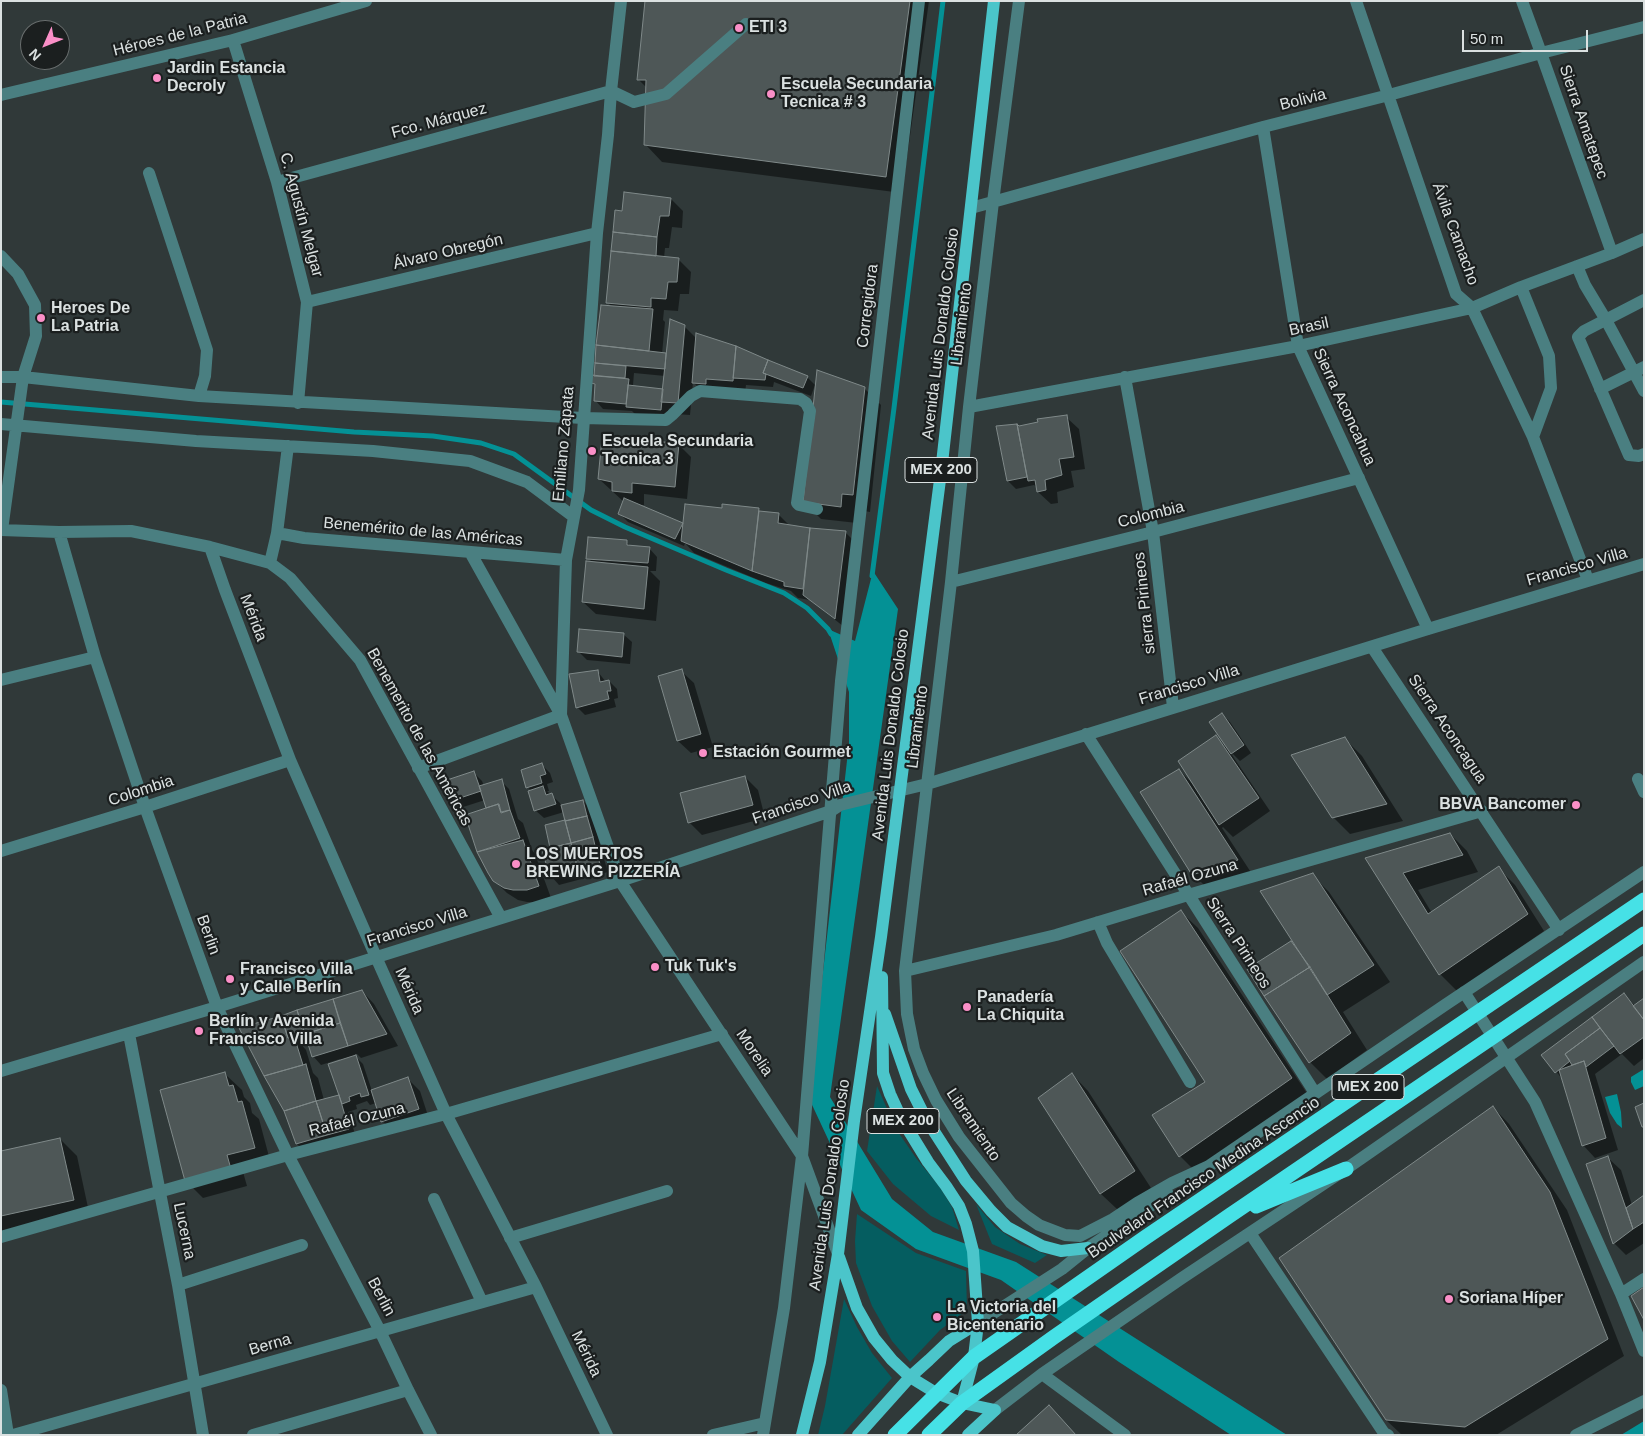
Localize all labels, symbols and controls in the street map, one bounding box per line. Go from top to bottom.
street label: Héroes de la Patria [111,9,249,61]
place label: ETI 3 [749,18,787,38]
north arrow [20,20,70,70]
scale bar [1465,20,1591,52]
marker: ETI 3 [733,22,745,34]
text: 50 m [1470,30,1503,47]
text: N [26,46,44,64]
place label: Jardin Estancia Decroly [167,59,285,97]
street label: Sierra Amatepec [1555,63,1611,181]
marker: Jardin Estancia Decroly [151,72,163,84]
place label: Escuela Secundaria Tecnica # 3 [781,75,932,113]
street label: Bolivia [1278,85,1328,115]
marker: Escuela Secundaria Tecnica # 3 [765,88,777,100]
street label: Fco. Márquez [389,99,489,143]
street label: C. Agustín Melgar [275,151,327,279]
street label: Ávila Camacho [1428,180,1482,288]
street label: Avenida Luis Donaldo Colosio [918,227,964,441]
street label: Álvaro Obregón [391,230,505,274]
street label: Corregidora [853,263,883,349]
street label: Libramiento [947,281,977,367]
place label: Heroes De La Patria [51,299,130,337]
marker: Heroes De La Patria [35,312,47,324]
street label: Brasil [1287,313,1331,341]
street label: Sierra Aconcahua [1308,345,1380,469]
street label: Emiliano Zapata [549,386,579,502]
place label: Escuela Secundaria Tecnica 3 [602,432,753,470]
marker: Escuela Secundaria Tecnica 3 [586,445,598,457]
road number: MEX 200 [905,458,977,482]
street label: Colombia [1116,498,1186,532]
street label: Benemérito de las Américas [323,514,523,550]
street label: Francisco Villa [1524,543,1630,591]
street label: sierra Pirineos [1130,551,1160,655]
street label: Mérida [235,592,271,644]
street label: Avenida Luis Donaldo Colosio [868,628,914,842]
street label: Benemerito de las Américas [362,645,476,829]
street label: Francisco Villa [1137,661,1241,709]
street label: Sierra Aconcagua [1403,671,1491,787]
street label: Libramiento [903,684,933,770]
place label: Estación Gourmet [713,743,851,763]
marker: Estación Gourmet [697,747,709,759]
street label: Colombia [106,771,176,811]
street label: Francisco Villa [750,777,854,829]
place label: BBVA Bancomer [1439,795,1566,815]
marker: BBVA Bancomer [1570,799,1582,811]
place label: LOS MUERTOS BREWING PIZZERÍA [526,845,681,883]
street label: Rafaél Ozuna [1140,855,1240,901]
marker: LOS MUERTOS BREWING PIZZERÍA [510,858,522,870]
street label: Sierra Pirineos [1201,894,1275,992]
street label: Francisco Villa [365,903,469,951]
street label: Berlin [192,912,224,958]
place label: Tuk Tuk's [665,957,737,977]
place label: Francisco Villa y Calle Berlín [240,960,353,998]
marker: Tuk Tuk's [649,961,661,973]
street label: Mérida [390,965,428,1017]
marker: Francisco Villa y Calle Berlín [224,973,236,985]
place label: Panadería La Chiquita [977,988,1064,1026]
marker: Panadería La Chiquita [961,1001,973,1013]
place label: Berlín y Avenida Francisco Villa [209,1012,334,1050]
marker: Berlín y Avenida Francisco Villa [193,1025,205,1037]
street label: Morelia [731,1026,777,1080]
road number: MEX 200 [1332,1074,1404,1100]
street label: Avenida Luis Donaldo Colosio [806,1078,854,1292]
street label: Libramiento [942,1085,1004,1165]
street label: Boulvelard Francisco Medina Ascencio [1084,1093,1324,1263]
street label: Rafaél Ozuna [307,1099,407,1141]
road number: MEX 200 [867,1108,939,1134]
street label: Lucerna [169,1201,199,1261]
street label: Berlin [363,1274,399,1320]
place label: Soriana Híper [1459,1289,1563,1309]
marker: Soriana Híper [1443,1293,1455,1305]
place label: La Victoria del Bicentenario [947,1298,1056,1336]
marker: La Victoria del Bicentenario [931,1311,943,1323]
street label: Mérida [567,1328,605,1380]
street label: Berna [247,1330,293,1360]

